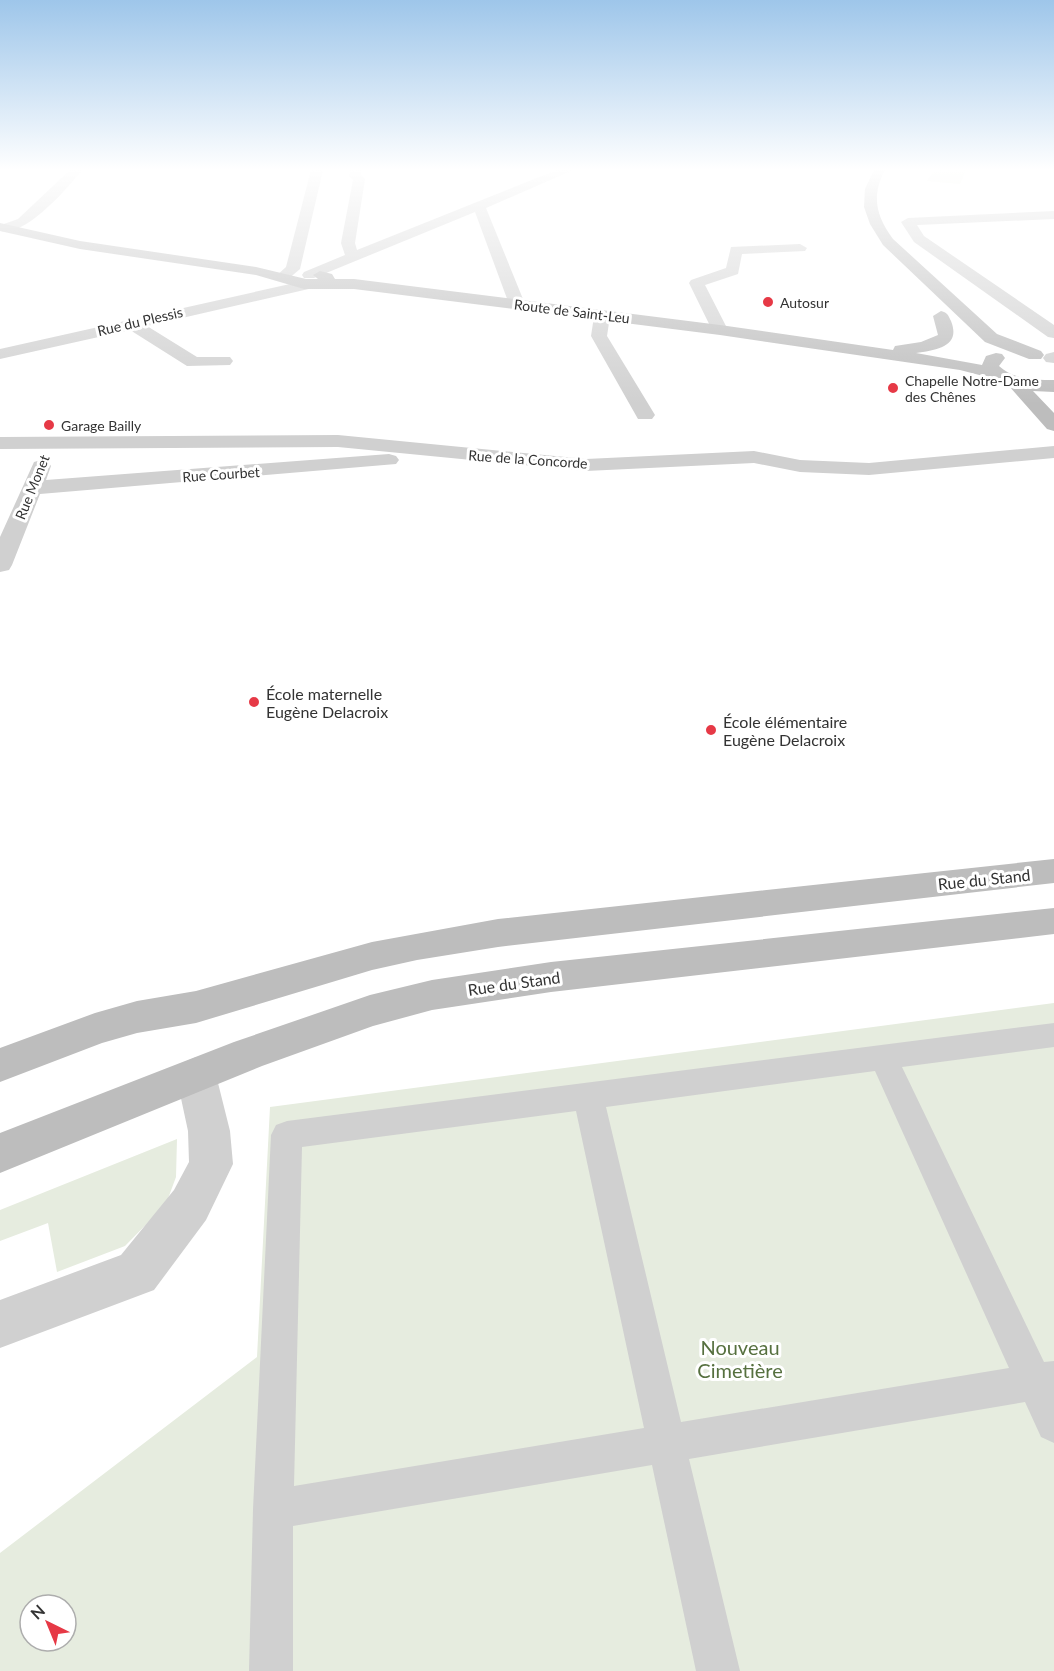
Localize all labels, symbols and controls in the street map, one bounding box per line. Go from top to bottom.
place label: Autosur [780,294,829,311]
street label: Route de Saint-Leu [513,295,631,327]
marker: Autosur [761,295,775,309]
street label: Rue du Plessis [96,303,184,339]
place label: Chapelle Notre-Dame des Chênes [905,372,1039,405]
marker: Chapelle Notre-Dame des Chênes [886,381,900,395]
place label: Garage Bailly [61,417,142,434]
marker: Garage Bailly [42,418,56,432]
street label: Rue de la Concorde [468,446,588,472]
street label: Rue Monet [11,452,53,522]
street label: Rue Courbet [182,463,260,485]
place label: École maternelle Eugène Delacroix [266,684,388,721]
marker: École maternelle Eugène Delacroix [247,695,261,709]
place label: École élémentaire Eugène Delacroix [723,712,847,749]
marker: École élémentaire Eugène Delacroix [704,723,718,737]
street label: Rue du Stand [937,865,1031,893]
street label: Rue du Stand [467,967,561,999]
park label: Nouveau Cimetière [697,1335,783,1382]
north arrow [18,1593,78,1653]
text: N [26,1601,48,1623]

